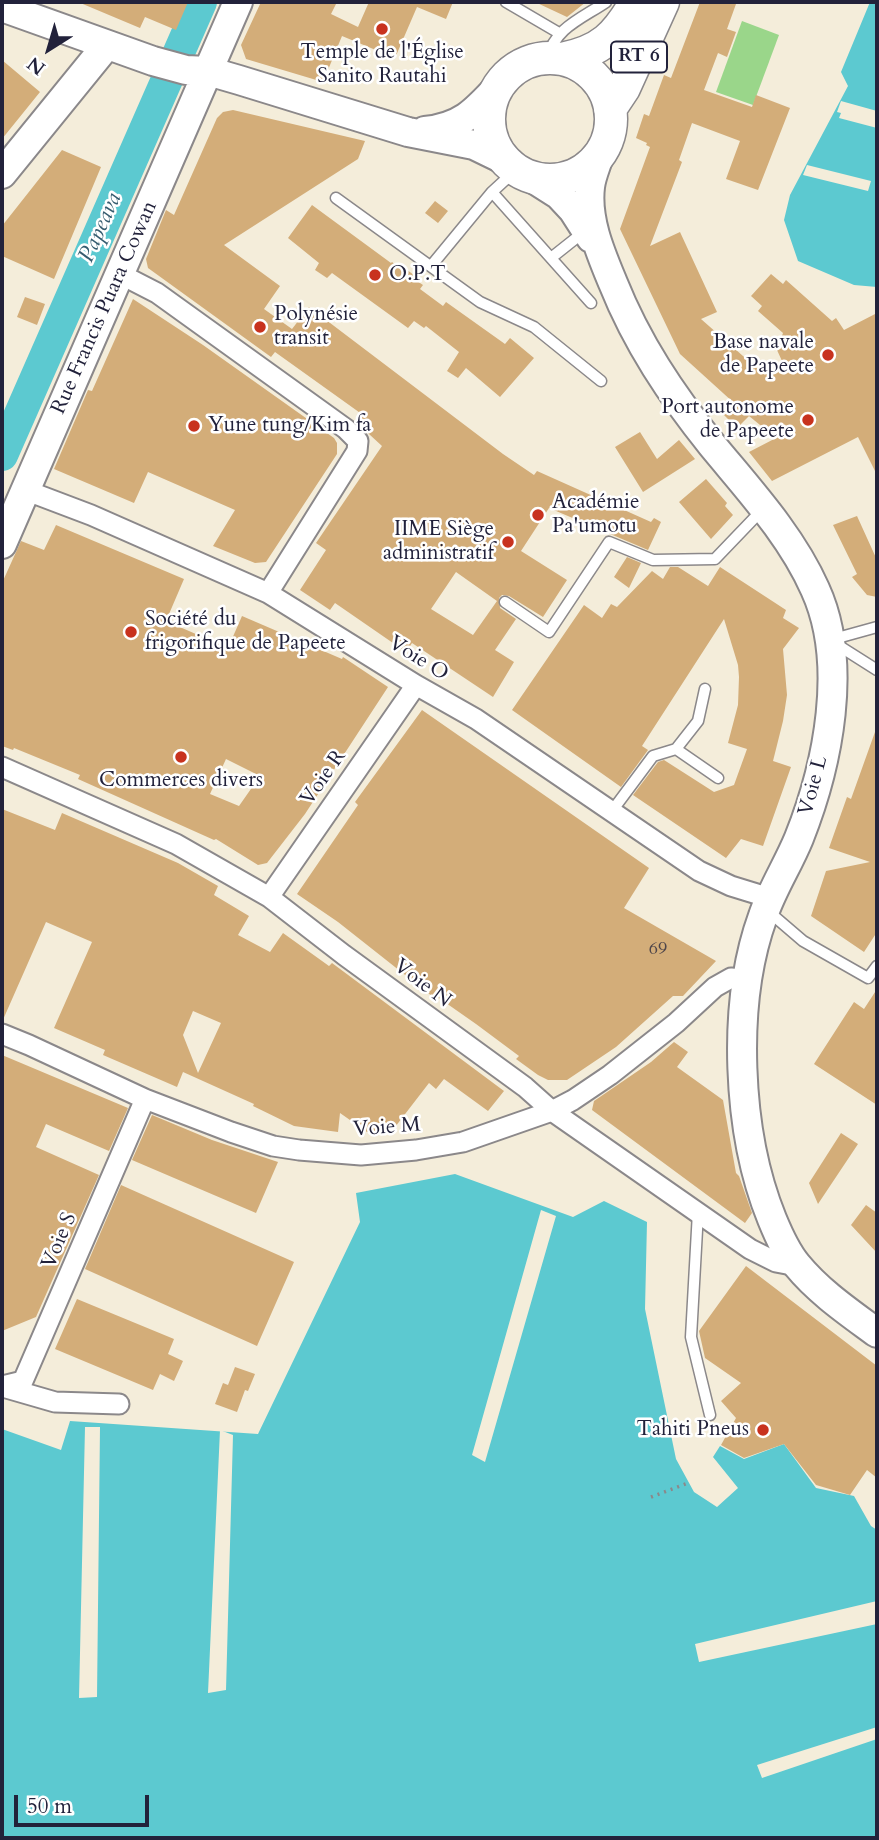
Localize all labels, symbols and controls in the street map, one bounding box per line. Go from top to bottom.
north arrow [14,14,84,84]
marker: Temple de l'Église Sanito Rautahi [374,21,390,37]
place label: Temple de l'Église Sanito Rautahi [300,40,464,90]
road number: RT 6 [611,41,667,72]
text: N [22,50,51,81]
water label: Papeava [73,189,129,267]
street label: Rue Francis Puara Cowan [47,198,163,418]
place label: O.P.T [389,262,446,288]
marker: O.P.T [367,267,383,283]
place label: Polynésie transit [274,302,358,352]
marker: Polynésie transit [252,319,268,335]
place label: Base navale de Papeete [713,330,814,380]
marker: Base navale de Papeete [820,347,836,363]
place label: Port autonome de Papeete [661,395,794,445]
marker: Port autonome de Papeete [800,412,816,428]
place label: Yune tung/Kim fa [208,413,371,439]
marker: Yune tung/Kim fa [186,418,202,434]
place label: Académie Pa'umotu [552,490,640,540]
marker: Académie Pa'umotu [530,507,546,523]
place label: IIME Siège administratif [383,517,494,567]
marker: IIME Siège administratif [500,534,516,550]
place label: Société du frigorifique de Papeete [145,607,346,657]
marker: Société du frigorifique de Papeete [123,624,139,640]
street label: Voie O [383,631,453,687]
street label: Voie R [296,745,352,811]
marker: Commerces divers [173,749,189,765]
street label: Voie L [794,753,834,819]
place label: Commerces divers [99,768,263,794]
house number: 69 [649,939,667,961]
street label: Voie N [388,954,456,1014]
street label: Voie M [352,1113,422,1143]
street label: Voie S [37,1209,83,1273]
place label: Tahiti Pneus [636,1417,749,1443]
marker: Tahiti Pneus [755,1422,771,1438]
scale bar [18,1780,152,1824]
text: 50 m [27,1792,72,1821]

